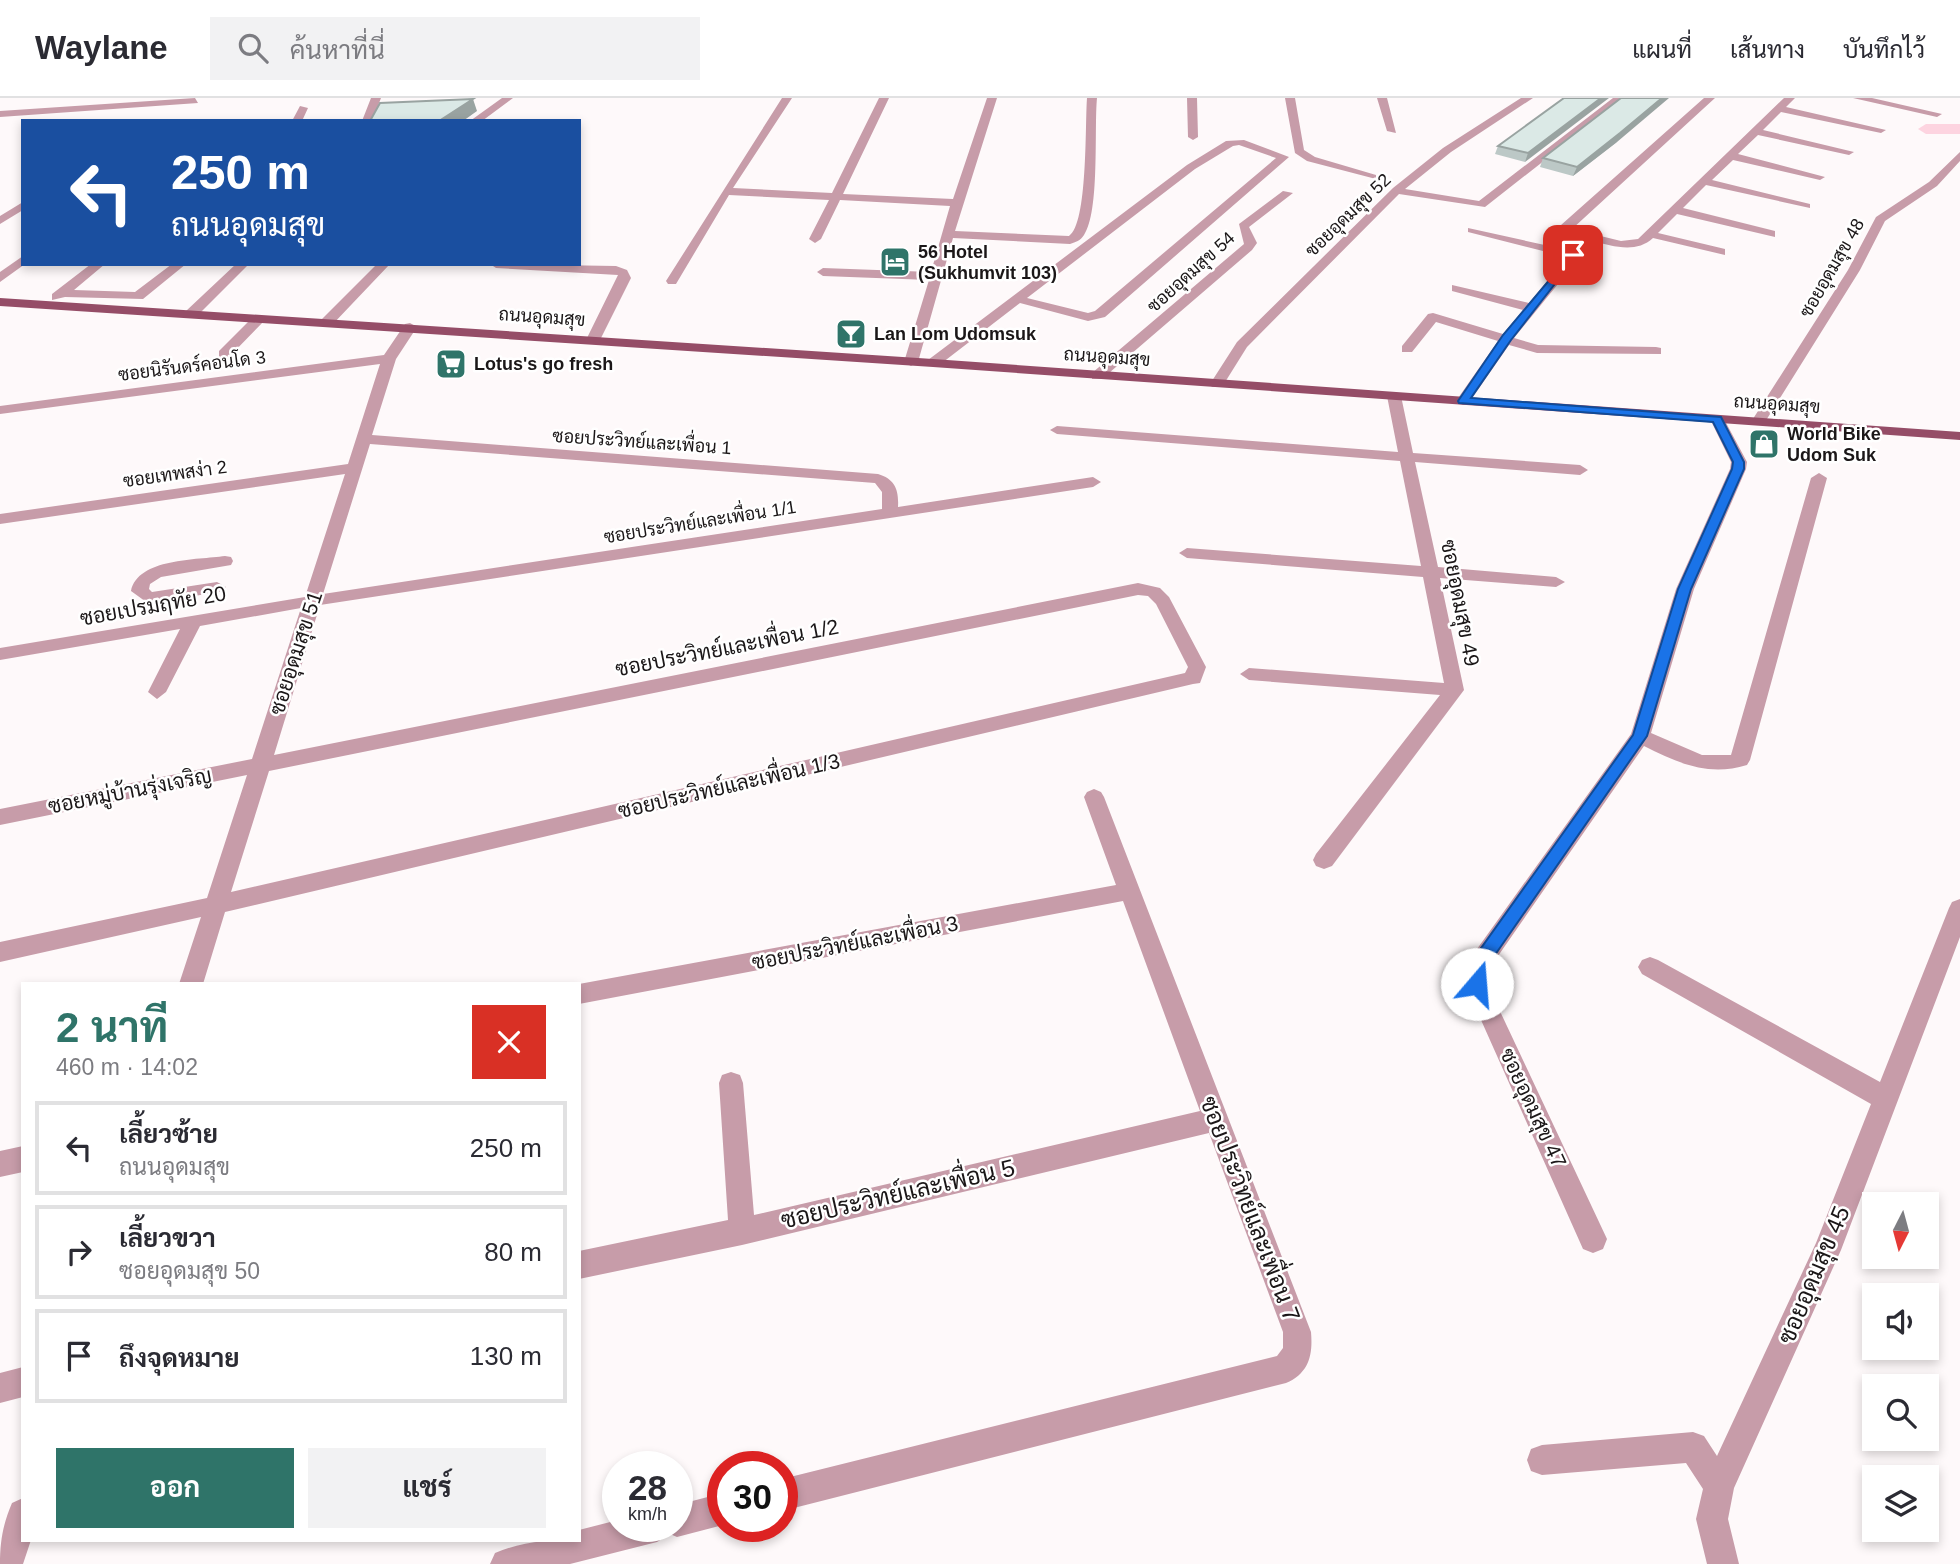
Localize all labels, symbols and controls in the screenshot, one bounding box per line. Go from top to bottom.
search box [210,17,700,80]
text: Waylane [35,29,168,66]
icon: search [234,29,272,67]
text: ค้นหาที่นี่ [290,35,385,65]
text: แผนที่ [1632,36,1692,63]
text: เส้นทาง [1730,36,1805,63]
text: บันทึกไว้ [1843,36,1925,63]
text: 250 m [171,145,310,199]
icon: left [56,147,147,238]
street label: ซอยอุดมสุข 52 [1301,169,1396,262]
text: ถนนอุดมสุข [171,207,325,243]
street label: ซอยอุดมสุข 48 [1796,215,1870,322]
pin [1543,225,1603,285]
street label: ซอยอุดมสุข 54 [1143,228,1240,318]
icon: arrive [1554,236,1592,274]
place label: 56 Hotel (Sukhumvit 103) [918,242,1057,283]
hotel icon: 56 Hotel (Sukhumvit 103) [878,245,912,279]
street label: ถนนอุดมสุข [498,304,586,332]
bar icon: Lan Lom Udomsuk [834,317,868,351]
place label: Lan Lom Udomsuk [874,324,1037,344]
street label: ซอยนิรันดร์คอนโด 3 [117,344,267,385]
street label: ถนนอุดมสุข [1063,344,1151,372]
supermarket icon: Lotus's go fresh [434,347,468,381]
place label: Lotus's go fresh [474,354,613,374]
street label: ถนนอุดมสุข [1733,391,1821,419]
street label: ซอยประวิทย์และเพื่อน 1 [552,420,733,458]
place label: World Bike Udom Suk [1787,424,1881,465]
shop icon: World Bike Udom Suk [1747,427,1781,461]
street label: ซอยเทพสง่า 2 [122,455,228,491]
street label: ซอยประวิทย์และเพื่อน 1/1 [601,491,798,547]
street label: ซอยอุดมสุข 49 [1434,538,1484,669]
street label: ซอยเปรมฤทัย 20 [78,581,228,631]
street label: ซอยอุดมสุข 51 [265,588,329,719]
street label: ซอยประวิทย์และเพื่อน 1/2 [612,607,840,680]
street label: ซอยประวิทย์และเพื่อน 1/3 [614,741,842,822]
street label: ซอยหมู่บ้านรุ่งเจริญ [46,763,214,822]
street label: ซอยประวิทย์และเพื่อน 3 [748,903,960,974]
position arrow [1440,947,1514,1021]
text: 2 นาที [56,1004,168,1051]
button: close [472,1005,546,1079]
street label: ซอยอุดมสุข 47 [1493,1045,1571,1172]
text: 460 m · 14:02 [56,1054,198,1080]
street label: ซอยประวิทย์และเพื่อน 7 [1195,1090,1312,1325]
text: เลี้ยวซ้าย [119,1119,218,1149]
icon: left [60,1129,98,1167]
text: 250 m [470,1133,542,1163]
street label: ซอยประวิทย์และเพื่อน 5 [777,1147,1017,1234]
text: ถนนอุดมสุข [119,1154,230,1180]
north arrow [1862,1192,1939,1269]
map controls [1862,1192,1939,1542]
street label: ซอยอุดมสุข 45 [1772,1202,1857,1349]
text: เลี้ยวขวา [119,1223,216,1253]
icon: right [60,1233,98,1271]
text: 80 m [484,1237,542,1267]
text: ซอยอุดมสุข 50 [119,1258,260,1284]
button: sound [1862,1283,1939,1360]
icon: arrive [60,1337,98,1375]
text: 130 m [470,1341,542,1371]
text: ถึงจุดหมาย [119,1343,240,1373]
button: search [1862,1374,1939,1451]
button: ออก [56,1448,294,1528]
button: แชร์ [308,1448,546,1528]
speed limit sign: 30 [707,1451,798,1542]
button: layers [1862,1465,1939,1542]
text: 28 [628,1468,667,1507]
text: km/h [628,1504,667,1524]

